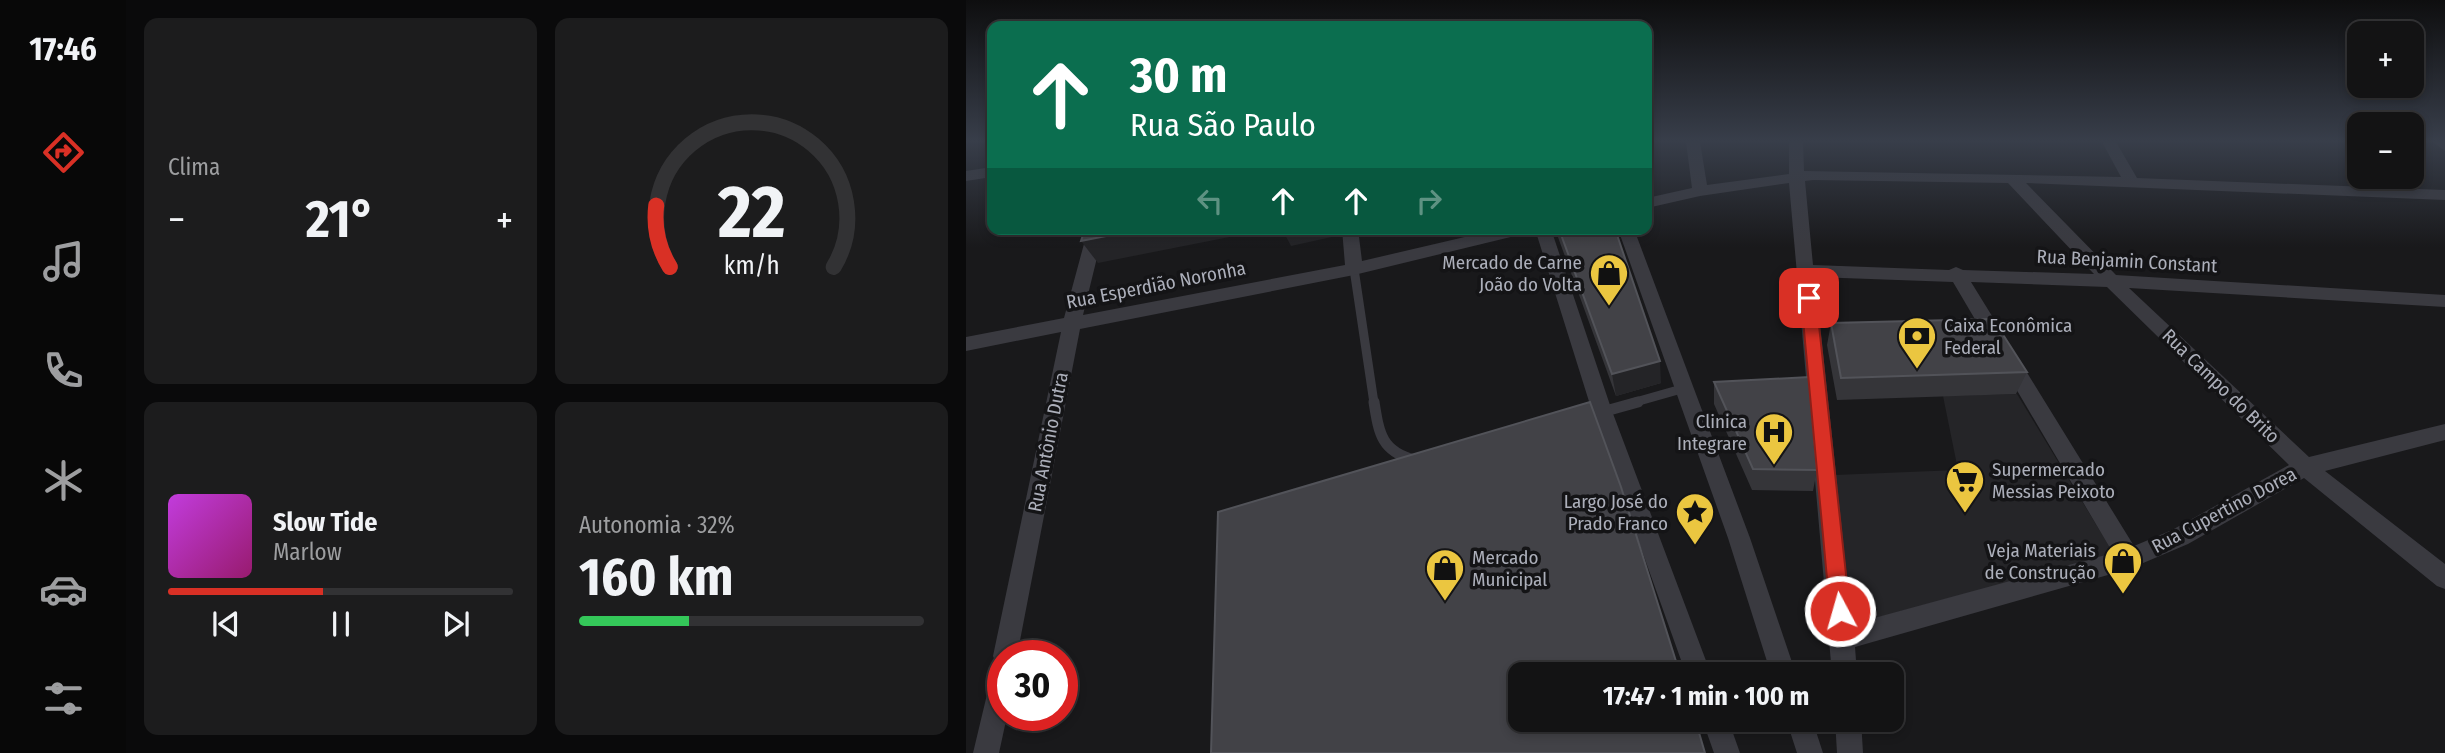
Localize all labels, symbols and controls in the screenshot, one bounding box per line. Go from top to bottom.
map controls [2347,21,2424,189]
button: + [2347,21,2424,98]
text: 17:46 [29,30,97,68]
text: 30 m [1130,46,1228,105]
icon: ahead [1015,49,1106,140]
text: Rua São Paulo [1130,106,1316,144]
button: − [2347,112,2424,189]
icon: directions [39,128,88,177]
text: Clima [168,153,220,181]
text: 22 [717,169,785,256]
icon: left [1191,182,1229,220]
icon: ahead [1264,182,1302,220]
icon: ahead [1337,182,1375,220]
icon: right [1410,182,1448,220]
text: 21° [306,188,375,251]
text: − [168,197,185,243]
text: + [496,197,513,243]
icon: music [39,237,88,286]
street label: Rua Benjamin Constant [2036,245,2219,277]
text: km/h [724,251,779,281]
place label: Mercado de Carne João do Volta [1442,251,1582,296]
shop icon: Mercado de Carne João do Volta [1588,252,1630,307]
street label: Rua Esperdião Noronha [1064,256,1248,314]
pin [1779,268,1839,328]
icon: arrive [1790,279,1828,317]
place label: Caixa Econômica Federal [1944,314,2072,359]
bank icon: Caixa Econômica Federal [1896,315,1938,370]
street label: Rua Campo do Brito [2157,324,2285,448]
icon: phone [39,346,88,395]
street label: Rua Antônio Dutra [1023,370,1073,514]
place label: Clinica Integrare [1677,410,1747,455]
hospital icon: Clinica Integrare [1753,411,1795,466]
icon: climate [39,456,88,505]
place label: Supermercado Messias Peixoto [1992,458,2115,503]
supermarket icon: Supermercado Messias Peixoto [1944,459,1986,514]
street label: Rua Cupertino Dorea [2148,462,2300,558]
place label: Largo José do Prado Franco [1564,490,1668,535]
place icon: Largo José do Prado Franco [1674,491,1716,546]
text: Slow Tide [273,507,377,538]
text: Autonomia · 32% [579,511,735,539]
text: Marlow [273,538,342,566]
place label: Veja Materiais de Construção [1985,539,2096,584]
shop icon: Veja Materiais de Construção [2102,540,2144,595]
text: 160 km [579,546,734,609]
place label: Mercado Municipal [1472,546,1547,591]
shop icon: Mercado Municipal [1424,547,1466,602]
icon: car [39,565,88,614]
position arrow [1803,574,1877,648]
icon: previous [207,605,245,643]
icon: pause [322,605,360,643]
icon: next [437,605,475,643]
speed limit sign: 30 [987,640,1078,731]
icon: filters [39,674,88,723]
text: 17:47 · 1 min · 100 m [1603,681,1809,712]

